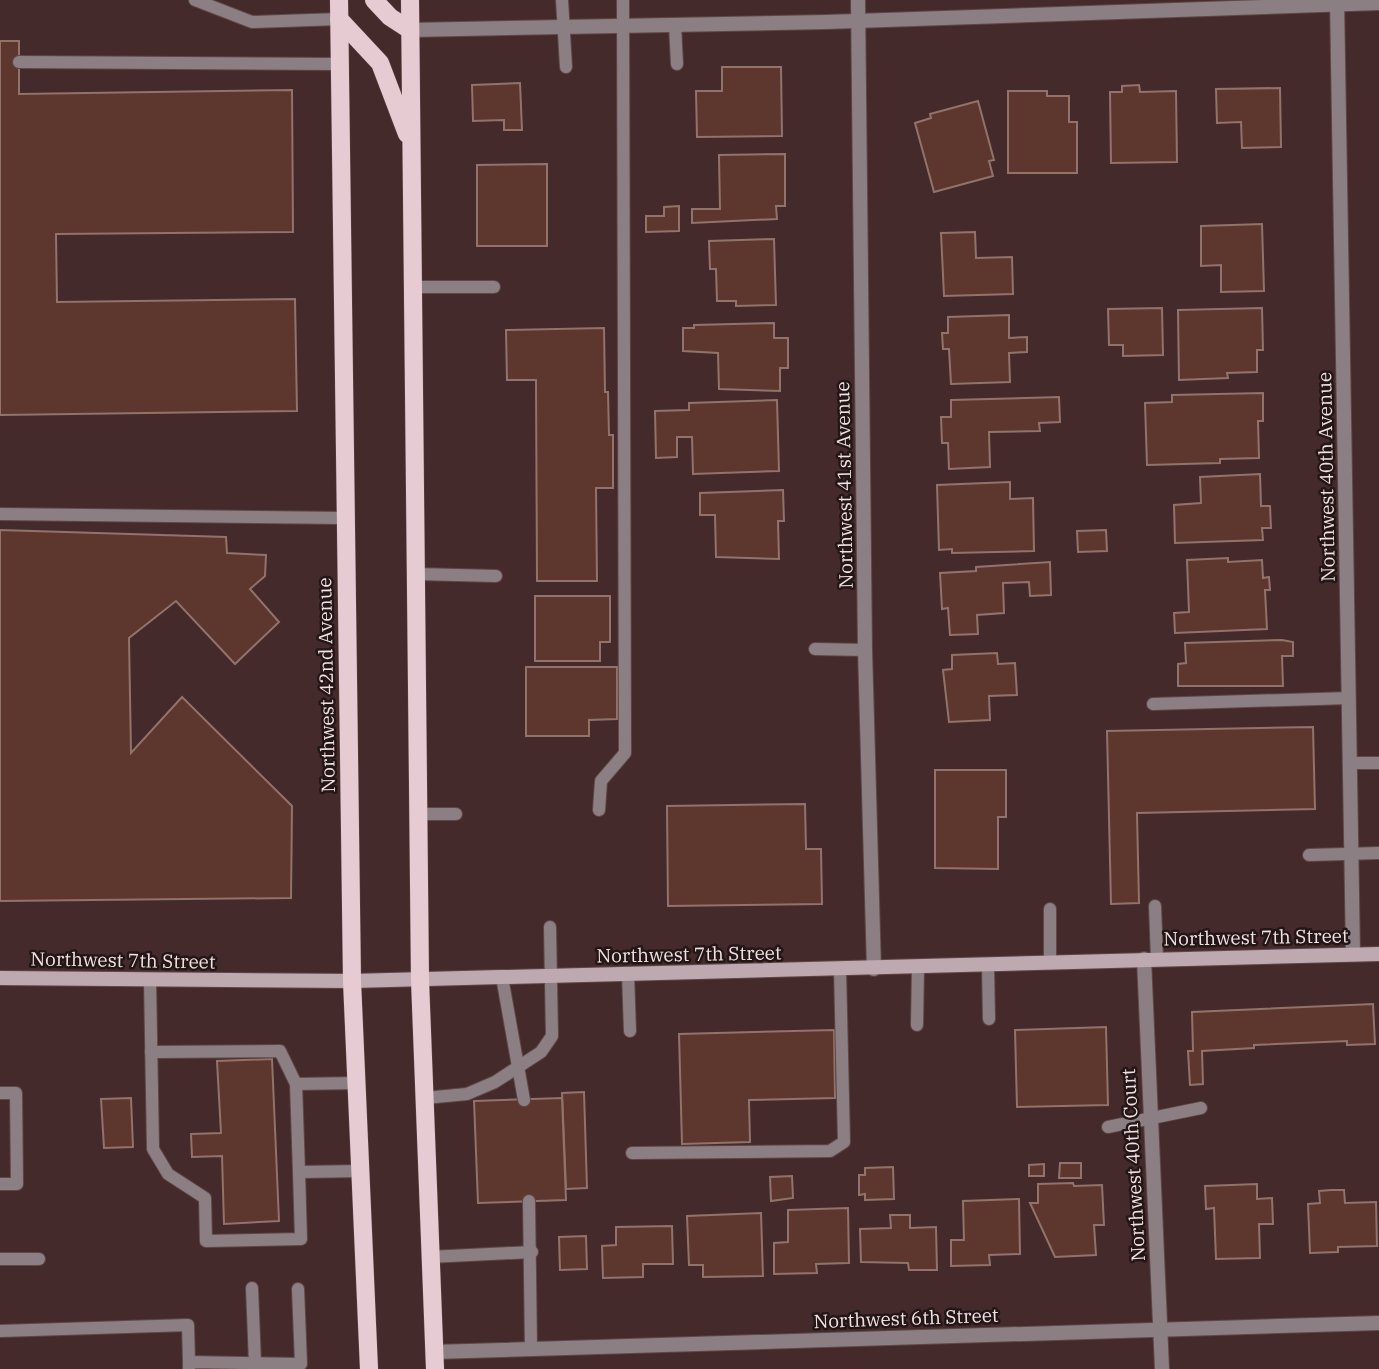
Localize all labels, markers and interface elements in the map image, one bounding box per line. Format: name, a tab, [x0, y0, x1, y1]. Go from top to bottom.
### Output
street label: Northwest 40th Avenue	[1312, 372, 1340, 582]
street label: Northwest 41st Avenue	[830, 381, 858, 589]
street label: Northwest 42nd Avenue	[312, 577, 340, 793]
street label: Northwest 7th Street	[1163, 923, 1349, 951]
street label: Northwest 7th Street	[596, 940, 782, 968]
street label: Northwest 7th Street	[30, 946, 216, 974]
street label: Northwest 40th Court	[1116, 1068, 1150, 1262]
street label: Northwest 6th Street	[813, 1303, 999, 1333]

